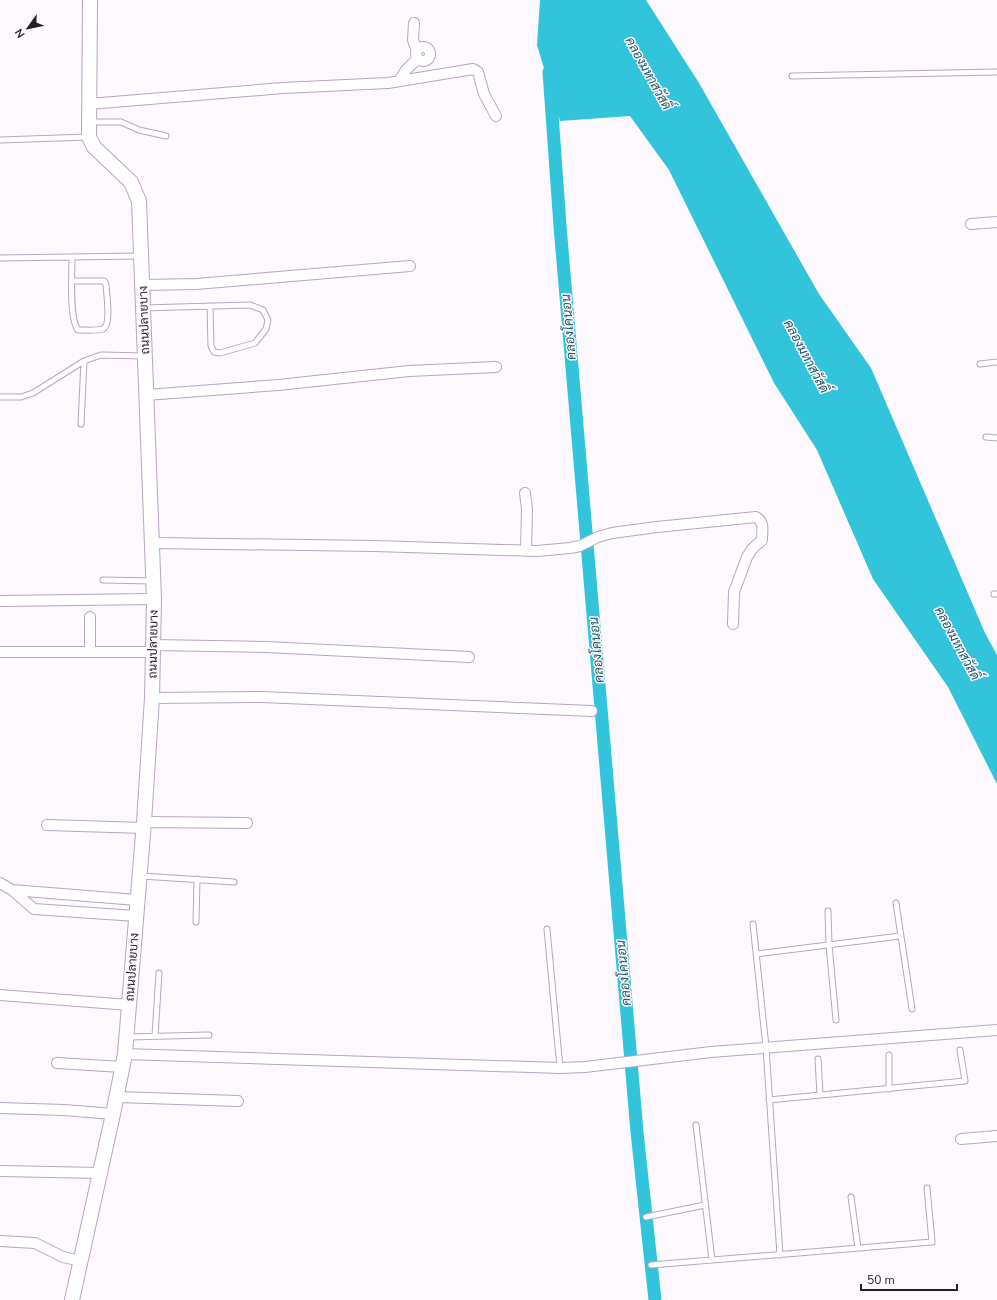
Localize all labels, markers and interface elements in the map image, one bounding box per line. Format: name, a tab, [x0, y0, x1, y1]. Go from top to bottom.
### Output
north arrow	[8, 8, 48, 48]
text: N	[12, 26, 29, 41]
water label: คลองมหาสวัสดิ์	[621, 32, 681, 116]
street label: ถนนปลายบาง	[135, 285, 153, 355]
water label: คลองโคนอน	[557, 293, 581, 361]
water label: คลองมหาสวัสดิ์	[779, 314, 838, 399]
water label: คลองมหาสวัสดิ์	[930, 601, 989, 686]
street label: ถนนปลายบาง	[144, 609, 162, 679]
water label: คลองโคนอน	[585, 616, 609, 684]
street label: ถนนปลายบาง	[122, 932, 142, 1002]
water label: คลองโคนอน	[612, 939, 636, 1007]
scale bar	[861, 1266, 957, 1292]
text: 50 m	[867, 1272, 895, 1288]

